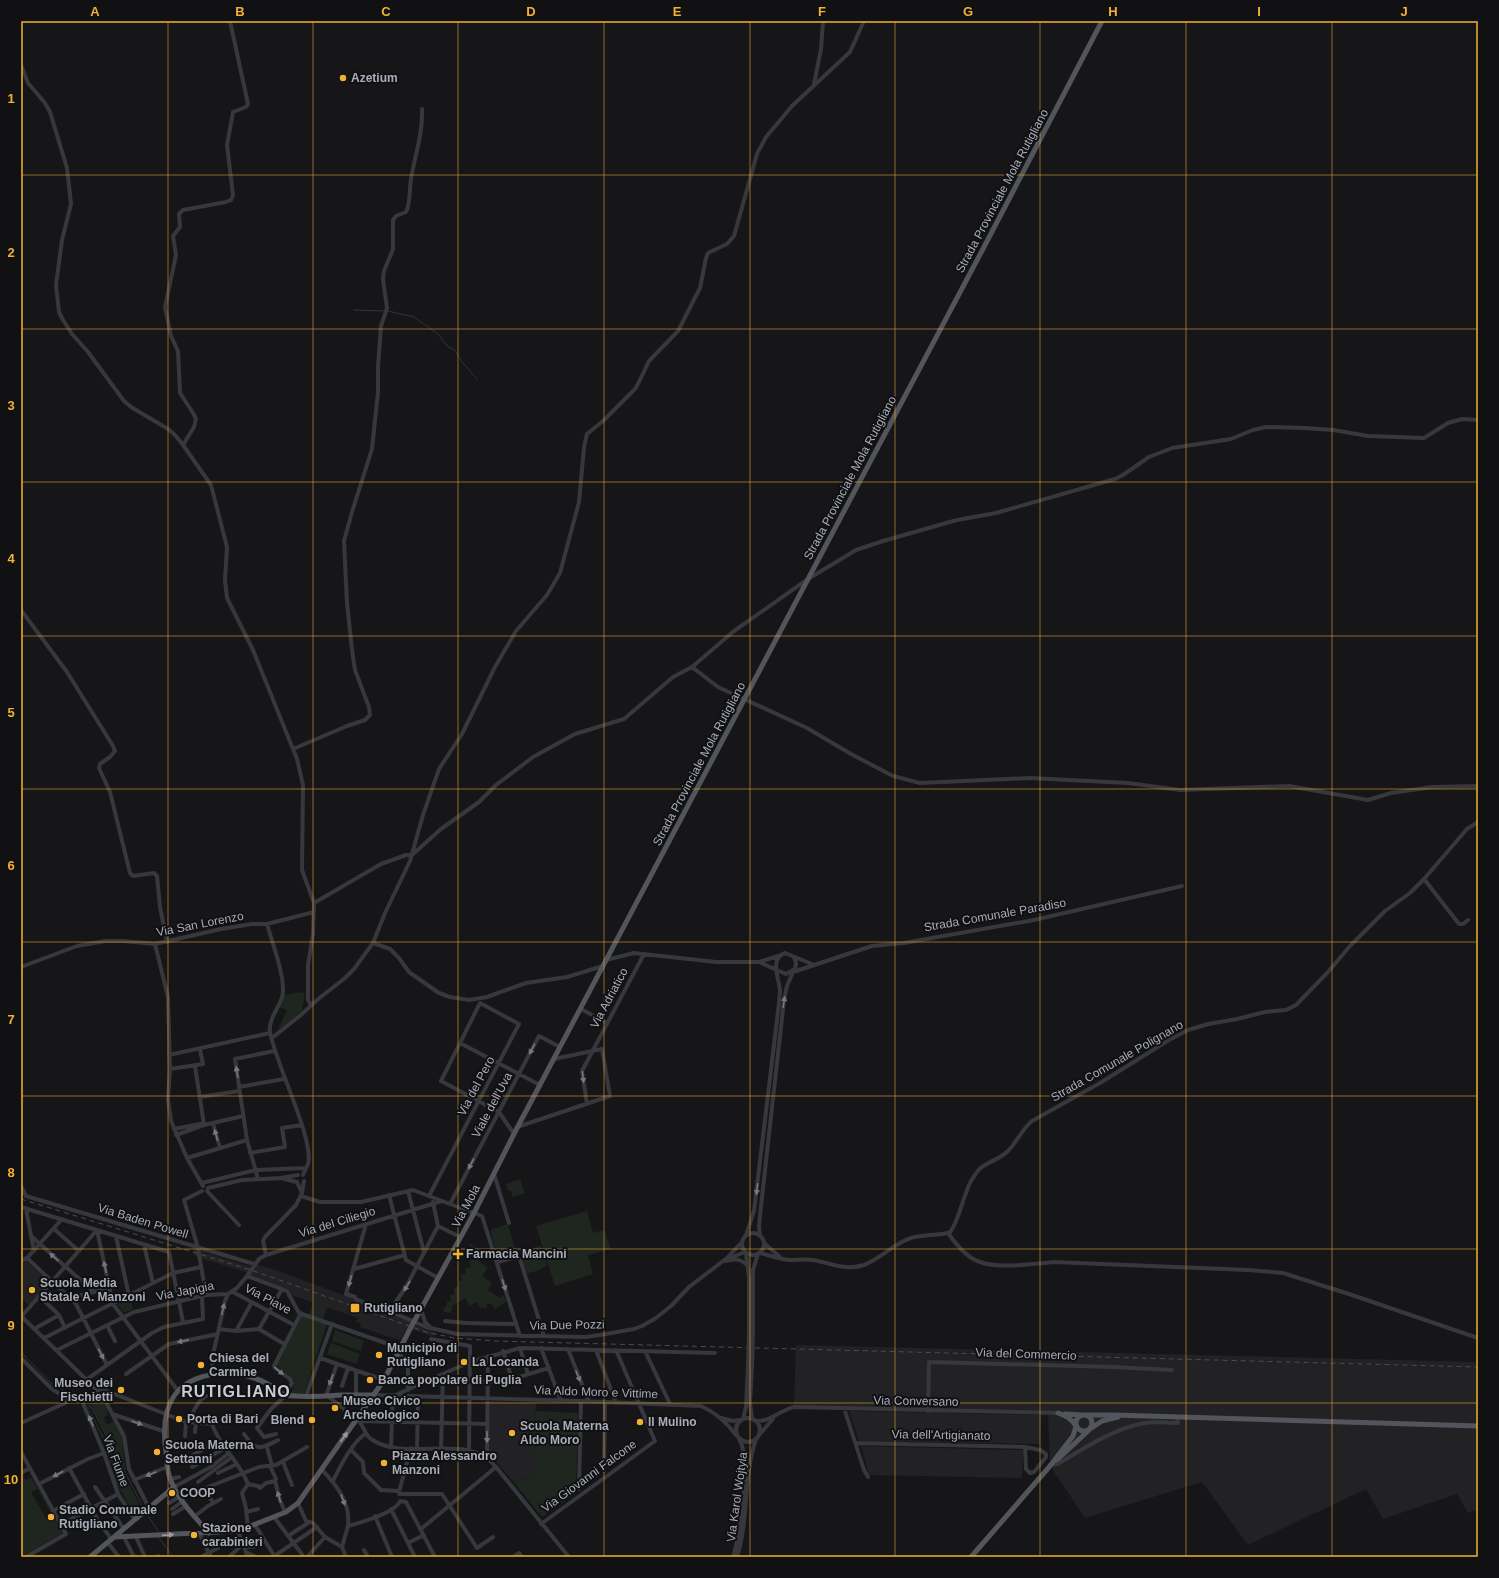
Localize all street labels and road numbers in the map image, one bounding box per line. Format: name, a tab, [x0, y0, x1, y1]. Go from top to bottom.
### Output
street label: Strada Provinciale Mola Rutigliano	[953, 106, 1051, 275]
street label: Strada Provinciale Mola Rutigliano	[801, 393, 899, 562]
street label: Strada Provinciale Mola Rutigliano	[650, 679, 748, 848]
street label: Strada Comunale Paradiso	[923, 896, 1067, 934]
street label: Via San Lorenzo	[155, 909, 245, 939]
street label: Via Adriatico	[587, 965, 631, 1031]
street label: Strada Comunale Polignano	[1049, 1017, 1186, 1105]
street label: Via del Pero	[455, 1054, 498, 1118]
street label: Viale dell'Uva	[469, 1070, 515, 1140]
street label: Via Mola	[449, 1182, 483, 1230]
street label: Via Baden Powell	[96, 1201, 190, 1241]
street label: Via del Ciliegio	[297, 1204, 377, 1240]
street label: Via Japigia	[155, 1278, 215, 1303]
street label: Via Piave	[242, 1281, 294, 1317]
street label: Via Due Pozzi	[529, 1317, 605, 1333]
street label: Via del Commercio	[975, 1345, 1077, 1363]
street label: Via Aldo Moro e Vittime	[534, 1383, 659, 1401]
street label: Via Conversano	[873, 1393, 959, 1409]
street label: Via dell'Artigianato	[891, 1427, 991, 1443]
street label: Via Fiume	[100, 1433, 132, 1489]
street label: Via Giovanni Falcone	[539, 1437, 639, 1515]
street label: Via Karol Wojtyla	[724, 1451, 750, 1543]

